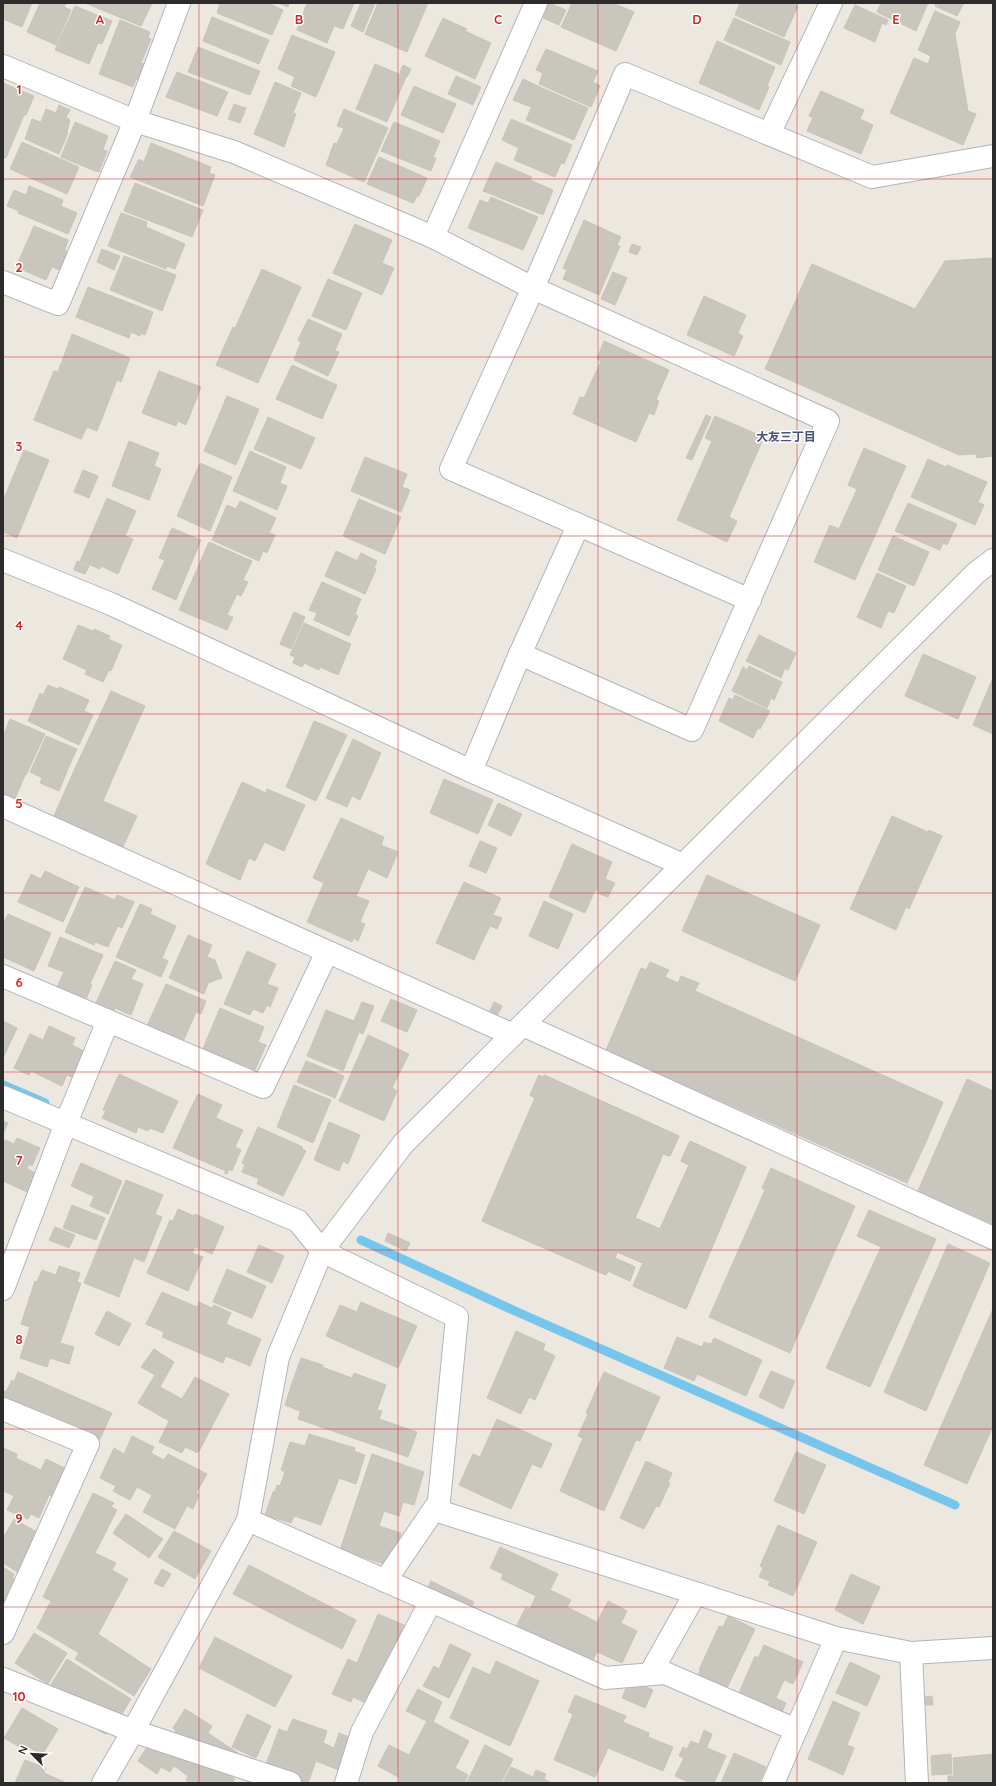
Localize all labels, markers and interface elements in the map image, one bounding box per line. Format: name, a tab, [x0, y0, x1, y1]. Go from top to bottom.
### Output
text: A	[96, 11, 105, 27]
text: B	[295, 11, 303, 27]
text: C	[494, 11, 502, 27]
text: D	[692, 11, 702, 27]
text: E	[892, 11, 900, 27]
text: 1	[16, 81, 22, 97]
text: 2	[15, 259, 23, 275]
district label: 大友三丁目	[756, 429, 816, 444]
text: 3	[16, 438, 23, 454]
text: 4	[15, 617, 23, 633]
text: 5	[15, 795, 23, 811]
text: 6	[15, 974, 23, 990]
text: 7	[15, 1152, 23, 1168]
text: 8	[15, 1331, 23, 1347]
text: 9	[15, 1510, 23, 1526]
text: 10	[12, 1688, 26, 1704]
north arrow	[12, 1734, 52, 1774]
text: N	[15, 1743, 31, 1756]

